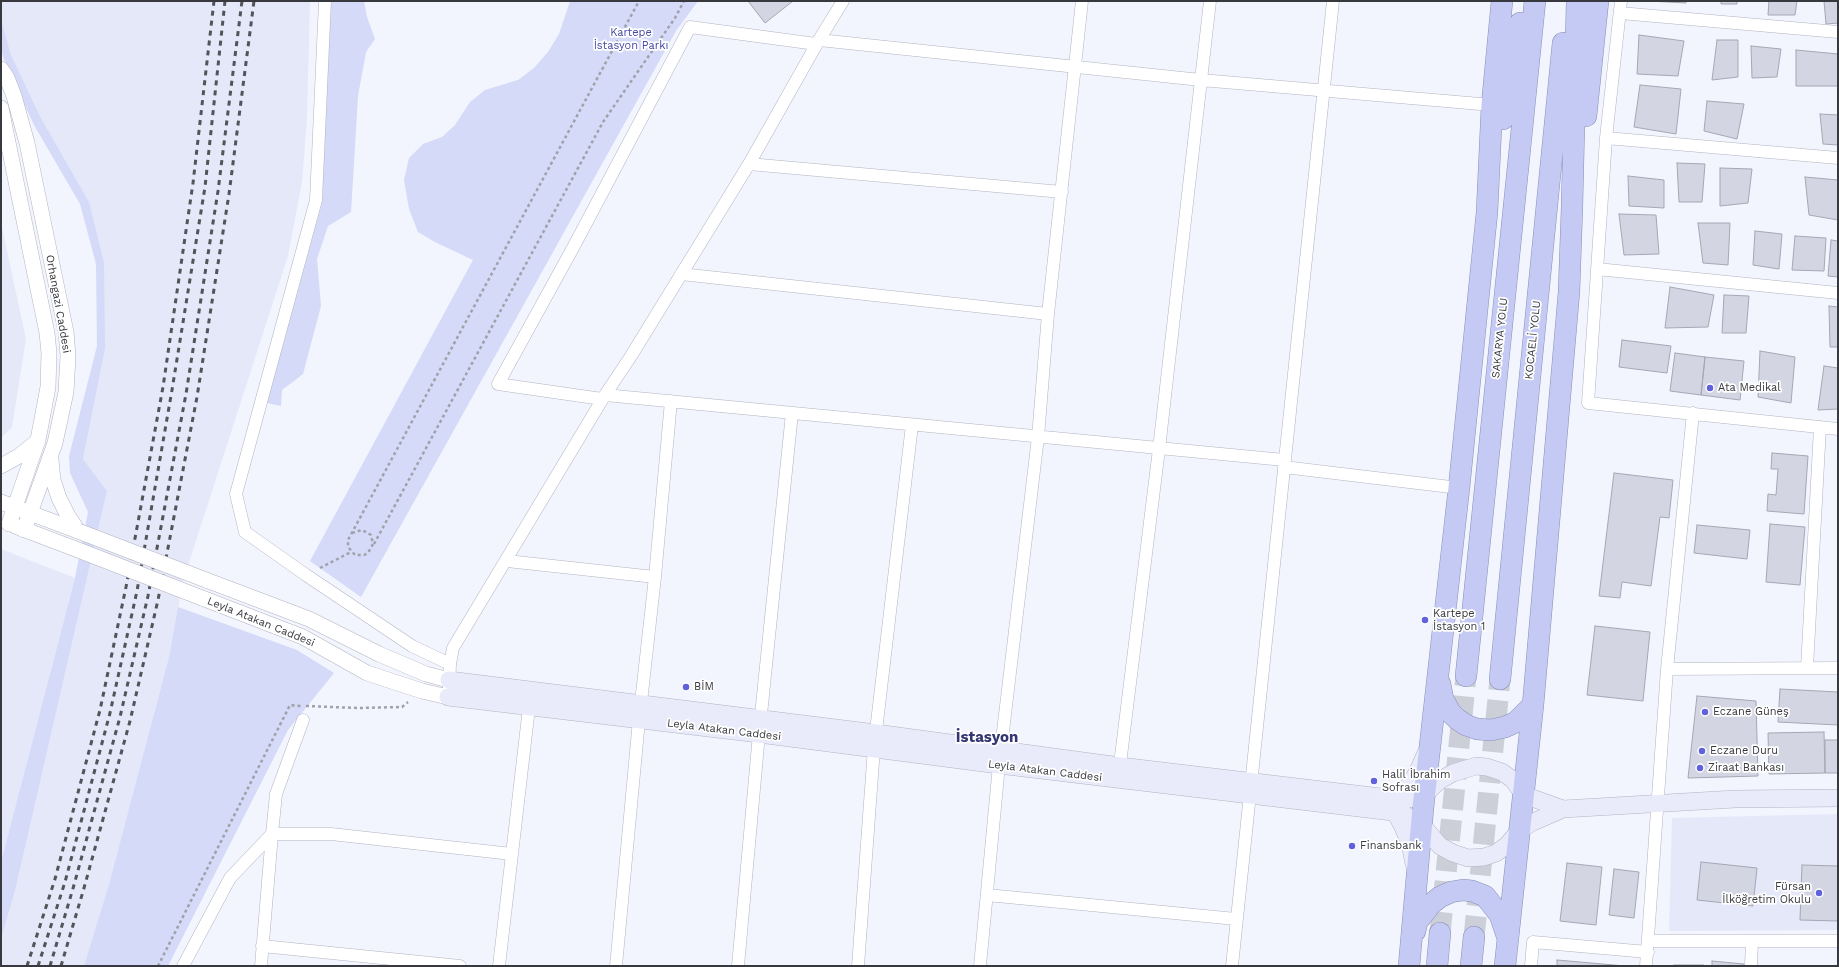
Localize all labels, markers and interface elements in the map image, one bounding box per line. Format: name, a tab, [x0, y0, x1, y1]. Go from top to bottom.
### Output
park label: Kartepe İstasyon Parkı	[594, 26, 668, 52]
street label: Orhangazi Caddesi	[43, 254, 73, 354]
street label: SAKARYA YOLU	[1489, 297, 1511, 379]
street label: KOCAELİ YOLU	[1522, 300, 1544, 380]
place label: Ata Medikal	[1718, 381, 1781, 395]
marker: Ata Medikal	[1705, 383, 1715, 393]
street label: Leyla Atakan Caddesi	[205, 594, 317, 650]
place label: Kartepe İstasyon 1	[1433, 607, 1485, 633]
marker: Kartepe İstasyon 1	[1420, 615, 1430, 625]
place label: BİM	[694, 680, 714, 694]
marker: BİM	[681, 682, 691, 692]
place label: Eczane Güneş	[1713, 705, 1789, 719]
marker: Eczane Güneş	[1700, 707, 1710, 717]
street label: Leyla Atakan Caddesi	[666, 716, 782, 744]
district label: İstasyon	[956, 729, 1018, 747]
place label: Eczane Duru	[1710, 744, 1778, 758]
marker: Eczane Duru	[1697, 746, 1707, 756]
street label: Leyla Atakan Caddesi	[987, 757, 1103, 785]
place label: Ziraat Bankası	[1708, 761, 1784, 775]
marker: Ziraat Bankası	[1695, 763, 1705, 773]
place label: Halil İbrahim Sofrası	[1382, 768, 1451, 794]
marker: Halil İbrahim Sofrası	[1369, 776, 1379, 786]
place label: Finansbank	[1360, 839, 1421, 853]
marker: Finansbank	[1347, 841, 1357, 851]
place label: Fürsan İlköğretim Okulu	[1722, 880, 1811, 906]
marker: Fürsan İlköğretim Okulu	[1814, 888, 1824, 898]

